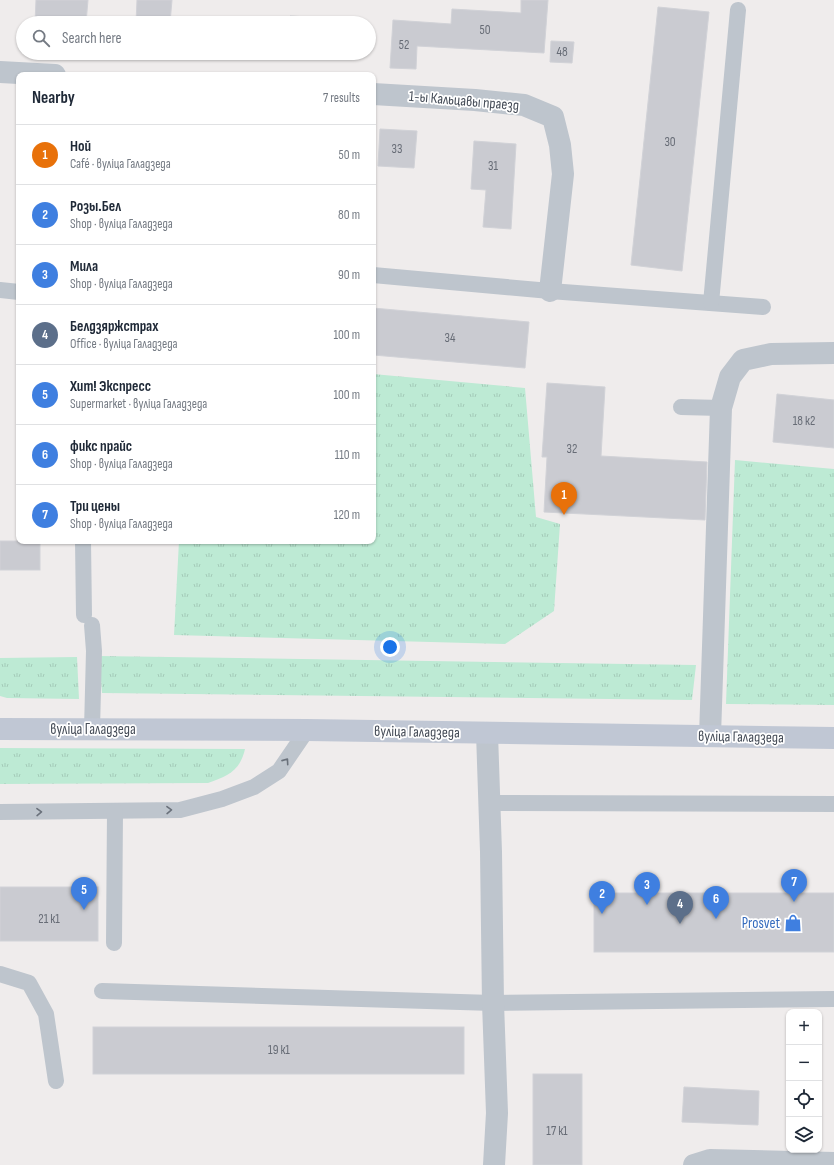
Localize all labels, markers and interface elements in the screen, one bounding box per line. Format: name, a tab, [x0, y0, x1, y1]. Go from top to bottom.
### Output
search box	[16, 16, 376, 60]
house number: 50	[479, 22, 491, 38]
icon: search	[30, 27, 52, 49]
text: Search here	[62, 29, 122, 48]
house number: 52	[399, 37, 409, 53]
house number: 48	[556, 44, 568, 60]
street label: 1-ы Кальцавы праезд	[408, 87, 520, 115]
text: Nearby	[32, 88, 75, 108]
text: 7 results	[323, 90, 360, 106]
house number: 30	[664, 134, 676, 150]
text: Ной	[70, 137, 91, 156]
house number: 33	[392, 141, 402, 157]
text: 1	[42, 147, 48, 163]
text: 50 m	[339, 147, 360, 163]
text: Café · вуліца Галадзеда	[70, 156, 171, 172]
house number: 31	[488, 158, 498, 174]
text: Розы.Бел	[70, 197, 121, 216]
text: 2	[42, 207, 48, 223]
text: 80 m	[338, 207, 360, 223]
text: Shop · вуліца Галадзеда	[70, 216, 173, 232]
text: Мила	[70, 257, 98, 276]
text: 3	[42, 267, 48, 283]
text: 90 m	[338, 267, 360, 283]
text: Shop · вуліца Галадзеда	[70, 276, 173, 292]
text: Белдзяржстрах	[70, 317, 159, 336]
text: 4	[42, 327, 48, 343]
text: 100 m	[333, 327, 360, 343]
house number: 34	[445, 330, 456, 346]
text: Office · вуліца Галадзеда	[70, 336, 178, 352]
text: Хит! Экспресс	[70, 377, 151, 396]
text: 5	[42, 387, 48, 403]
text: 100 m	[333, 387, 360, 403]
text: Supermarket · вуліца Галадзеда	[70, 396, 207, 412]
house number: 18 к2	[793, 413, 815, 429]
text: фикс прайс	[70, 437, 132, 456]
house number: 32	[567, 441, 577, 457]
text: 6	[42, 447, 48, 463]
text: 110 m	[335, 447, 360, 463]
text: Shop · вуліца Галадзеда	[70, 456, 173, 472]
pin: 1	[551, 482, 577, 515]
text: Три цены	[70, 497, 120, 516]
text: 7	[42, 507, 48, 523]
text: 120 m	[334, 507, 360, 523]
text: Shop · вуліца Галадзеда	[70, 516, 173, 532]
your location	[380, 637, 400, 657]
street label: вуліца Галадзеда	[50, 720, 136, 739]
street label: вуліца Галадзеда	[374, 722, 460, 742]
street label: вуліца Галадзеда	[698, 727, 784, 747]
one-way arrow	[281, 758, 289, 765]
one-way arrow	[166, 806, 172, 814]
one-way arrow	[36, 808, 42, 816]
pin: 7	[781, 869, 807, 902]
pin: 3	[634, 872, 660, 905]
pin: 5	[71, 877, 97, 910]
pin: 2	[589, 881, 615, 914]
pin: 6	[703, 886, 729, 919]
pin: 4	[667, 891, 693, 924]
house number: 21 к1	[38, 911, 60, 927]
shop icon: Prosvet	[783, 913, 803, 933]
place label: Prosvet	[742, 914, 780, 933]
map controls	[786, 1009, 822, 1153]
button: +	[786, 1009, 822, 1045]
house number: 19 к1	[268, 1042, 290, 1058]
button: −	[786, 1045, 822, 1081]
button: locate	[786, 1081, 822, 1117]
button: layers	[786, 1117, 822, 1153]
house number: 17 к1	[546, 1123, 568, 1139]

